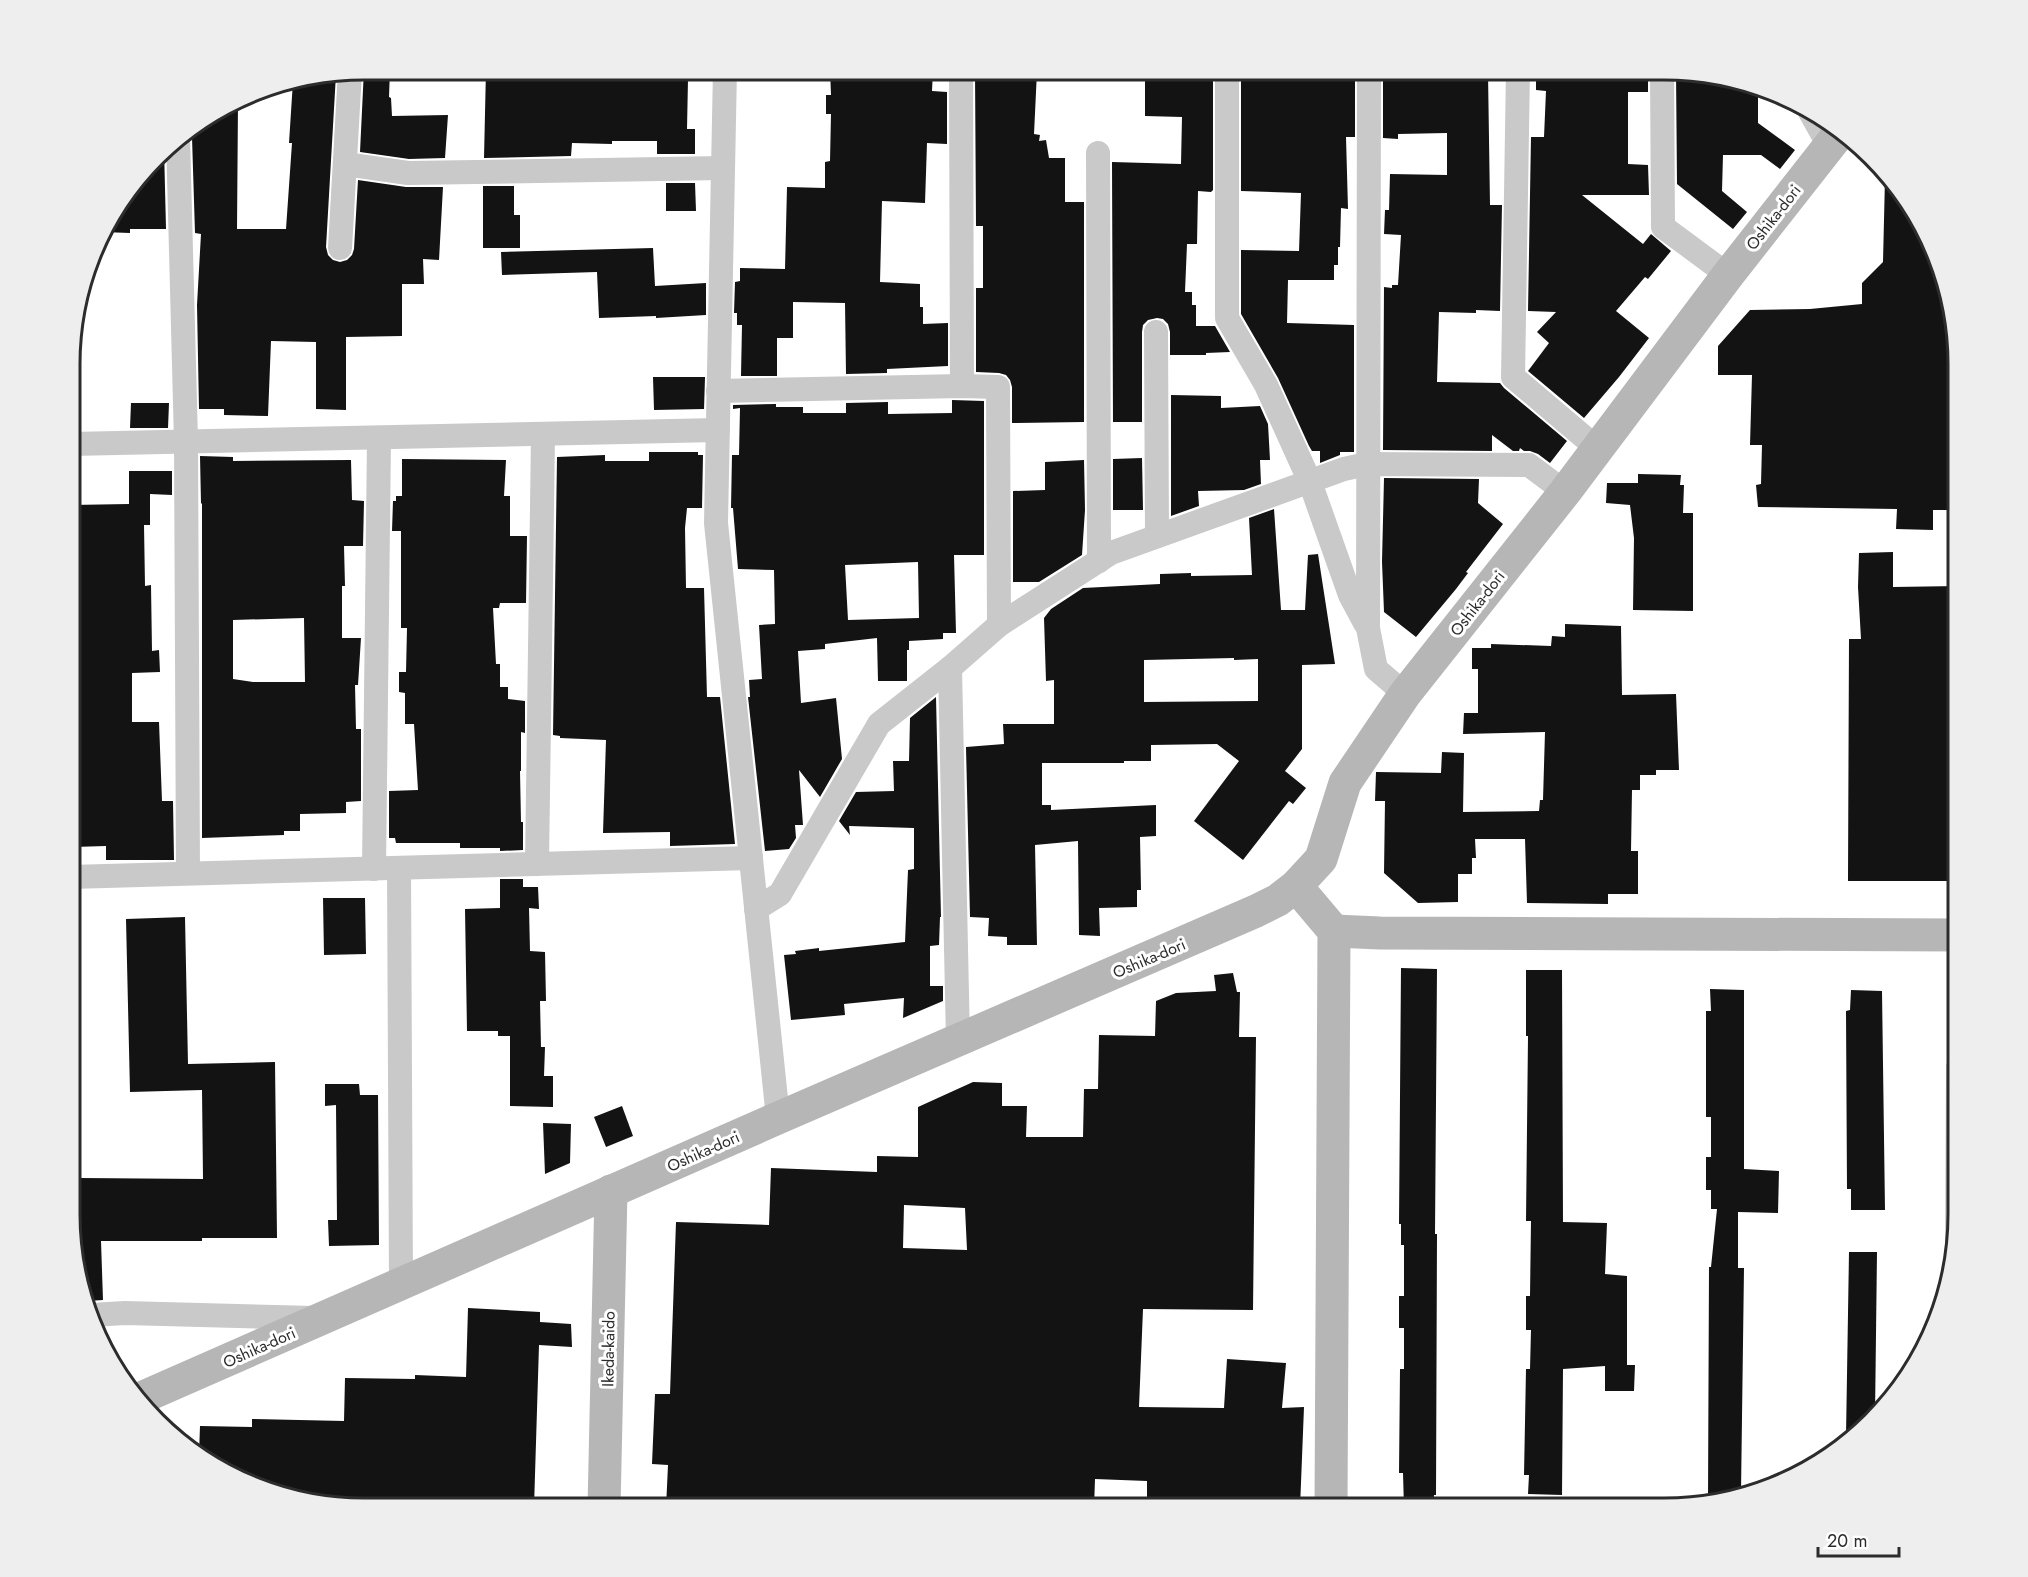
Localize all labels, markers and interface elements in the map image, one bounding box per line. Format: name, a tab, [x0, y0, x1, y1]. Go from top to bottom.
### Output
street label: Oshika-dori	[1741, 180, 1806, 255]
street label: Oshika-dori	[1445, 566, 1510, 641]
street label: Oshika-dori	[1109, 933, 1189, 984]
street label: Oshika-dori	[663, 1125, 743, 1178]
street label: Ikeda-kaido	[596, 1311, 621, 1387]
street label: Oshika-dori	[219, 1321, 299, 1374]
scale bar	[1818, 1520, 1899, 1558]
text: 20 m	[1827, 1528, 1867, 1554]

